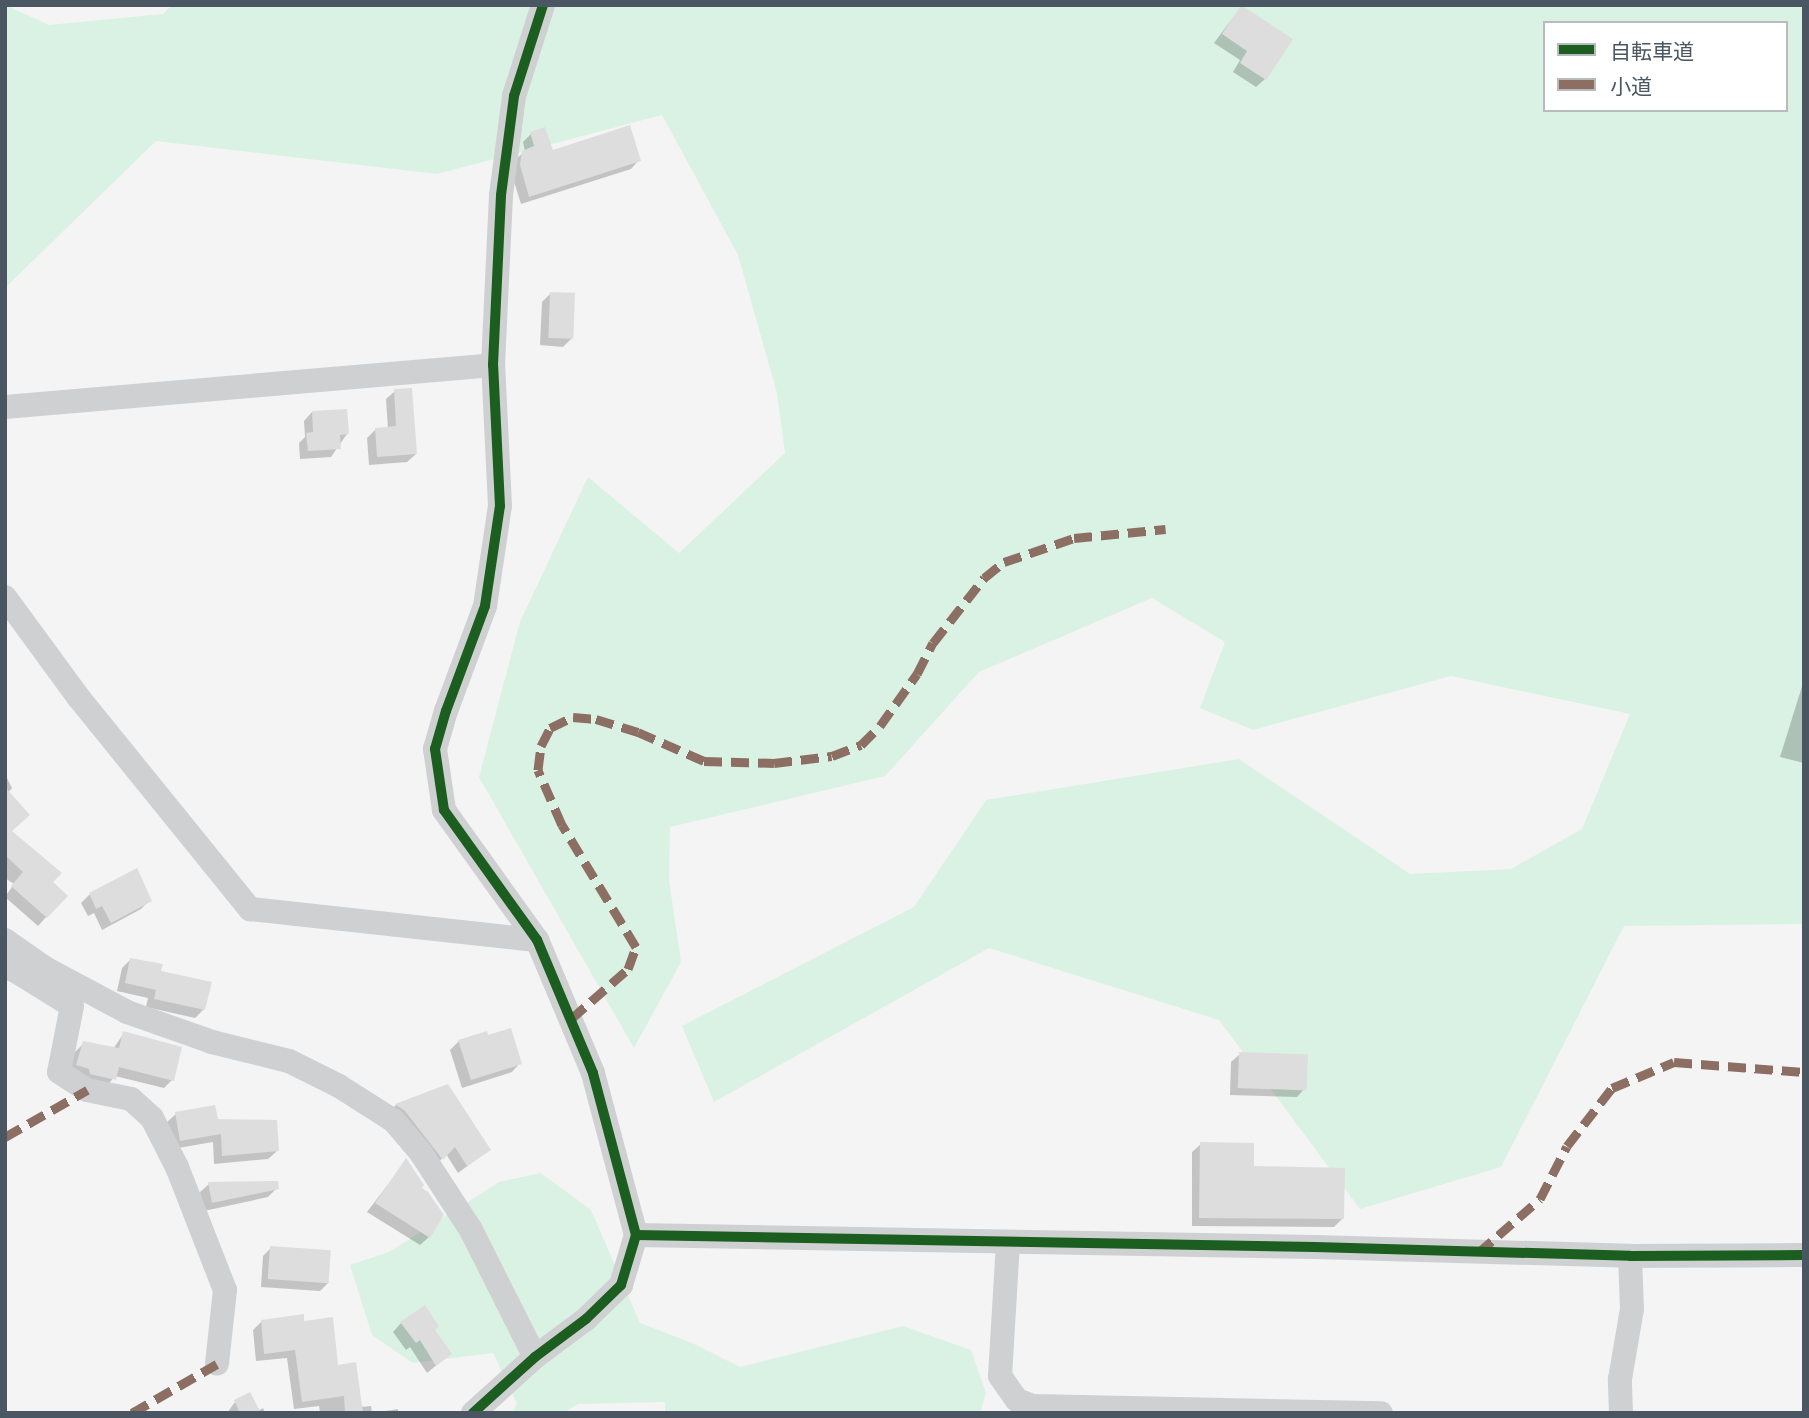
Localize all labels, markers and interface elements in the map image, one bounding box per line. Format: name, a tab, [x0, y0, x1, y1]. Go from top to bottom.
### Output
legend	[1543, 21, 1788, 112]
text: 自転車道	[1610, 37, 1694, 65]
text: 小道	[1610, 72, 1652, 100]

